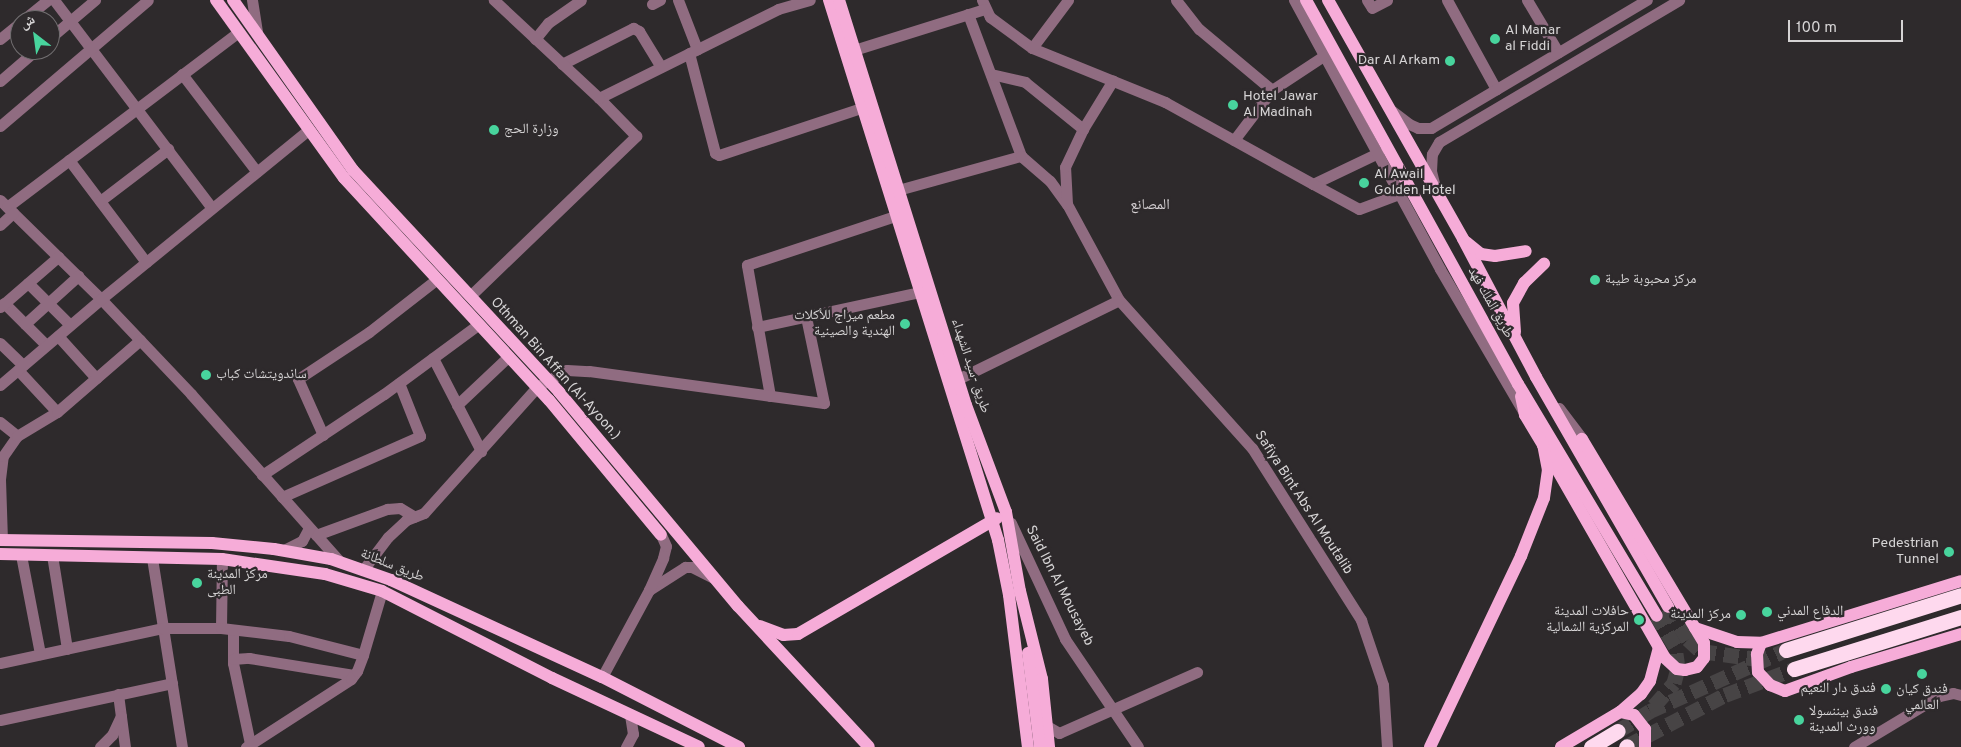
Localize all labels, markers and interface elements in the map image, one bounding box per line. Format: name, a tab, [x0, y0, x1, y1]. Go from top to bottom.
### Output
north arrow	[10, 10, 60, 60]
scale bar	[1791, 10, 1906, 42]
text: ش	[17, 11, 38, 34]
text: 100 m	[1796, 19, 1837, 38]
place label: Al Manar al Fiddi	[1505, 23, 1561, 56]
marker: Al Manar al Fiddi	[1489, 33, 1501, 45]
place label: Dar Al Arkam	[1357, 53, 1440, 69]
marker: Dar Al Arkam	[1444, 55, 1456, 67]
place label: Hotel Jawar Al Madinah	[1243, 89, 1318, 121]
marker: Hotel Jawar Al Madinah	[1227, 99, 1239, 111]
place label: وزارة الحج	[504, 122, 559, 138]
marker: وزارة الحج	[488, 124, 500, 136]
place label: Al Awail Golden Hotel	[1374, 167, 1456, 200]
marker: Al Awail Golden Hotel	[1358, 177, 1370, 189]
district label: المصانع	[1130, 197, 1170, 215]
street label: طريق الملك فهد	[1464, 264, 1516, 342]
place label: مركز محبوبة طيبة	[1605, 272, 1696, 288]
marker: مركز محبوبة طيبة	[1589, 274, 1601, 286]
street label: Othman Bin Affan (Al-Ayoon.)	[486, 294, 624, 444]
place label: مطعم ميراج للأكلات الهندية والصينية	[794, 308, 895, 341]
street label: طريق -سيد الشهداء	[947, 316, 993, 416]
marker: مطعم ميراج للأكلات الهندية والصينية	[899, 318, 911, 330]
place label: ساندويتشات كباب	[216, 367, 307, 383]
marker: ساندويتشات كباب	[200, 369, 212, 381]
street label: Safiya Bint Abs Al Moutalib	[1250, 428, 1356, 578]
street label: Said Ibn Al Mousayeb	[1021, 523, 1097, 649]
place label: Pedestrian Tunnel	[1872, 536, 1939, 568]
street label: طريق سلطانة	[358, 546, 426, 586]
marker: Pedestrian Tunnel	[1943, 546, 1955, 558]
place label: مرکز المدینة الطبی	[207, 567, 268, 600]
marker: مرکز المدینة الطبی	[191, 577, 203, 589]
place label: حافلات المدينة المركزية الشمالية	[1546, 604, 1629, 636]
place label: الدفاع المدني	[1777, 604, 1843, 620]
marker: الدفاع المدني	[1761, 606, 1773, 618]
place label: مركز المدينة	[1670, 607, 1731, 623]
marker: مركز المدينة	[1735, 609, 1747, 621]
marker: حافلات المدينة المركزية الشمالية	[1633, 614, 1645, 626]
marker: فندق كيان العالمي	[1916, 668, 1928, 680]
place label: فندق دار النعيم	[1801, 681, 1876, 697]
place label: فندق كيان العالمي	[1896, 682, 1948, 714]
marker: فندق دار النعيم	[1880, 683, 1892, 695]
place label: فندق بيننسولا وورث المدينة	[1809, 704, 1878, 736]
marker: فندق بيننسولا وورث المدينة	[1793, 714, 1805, 726]

